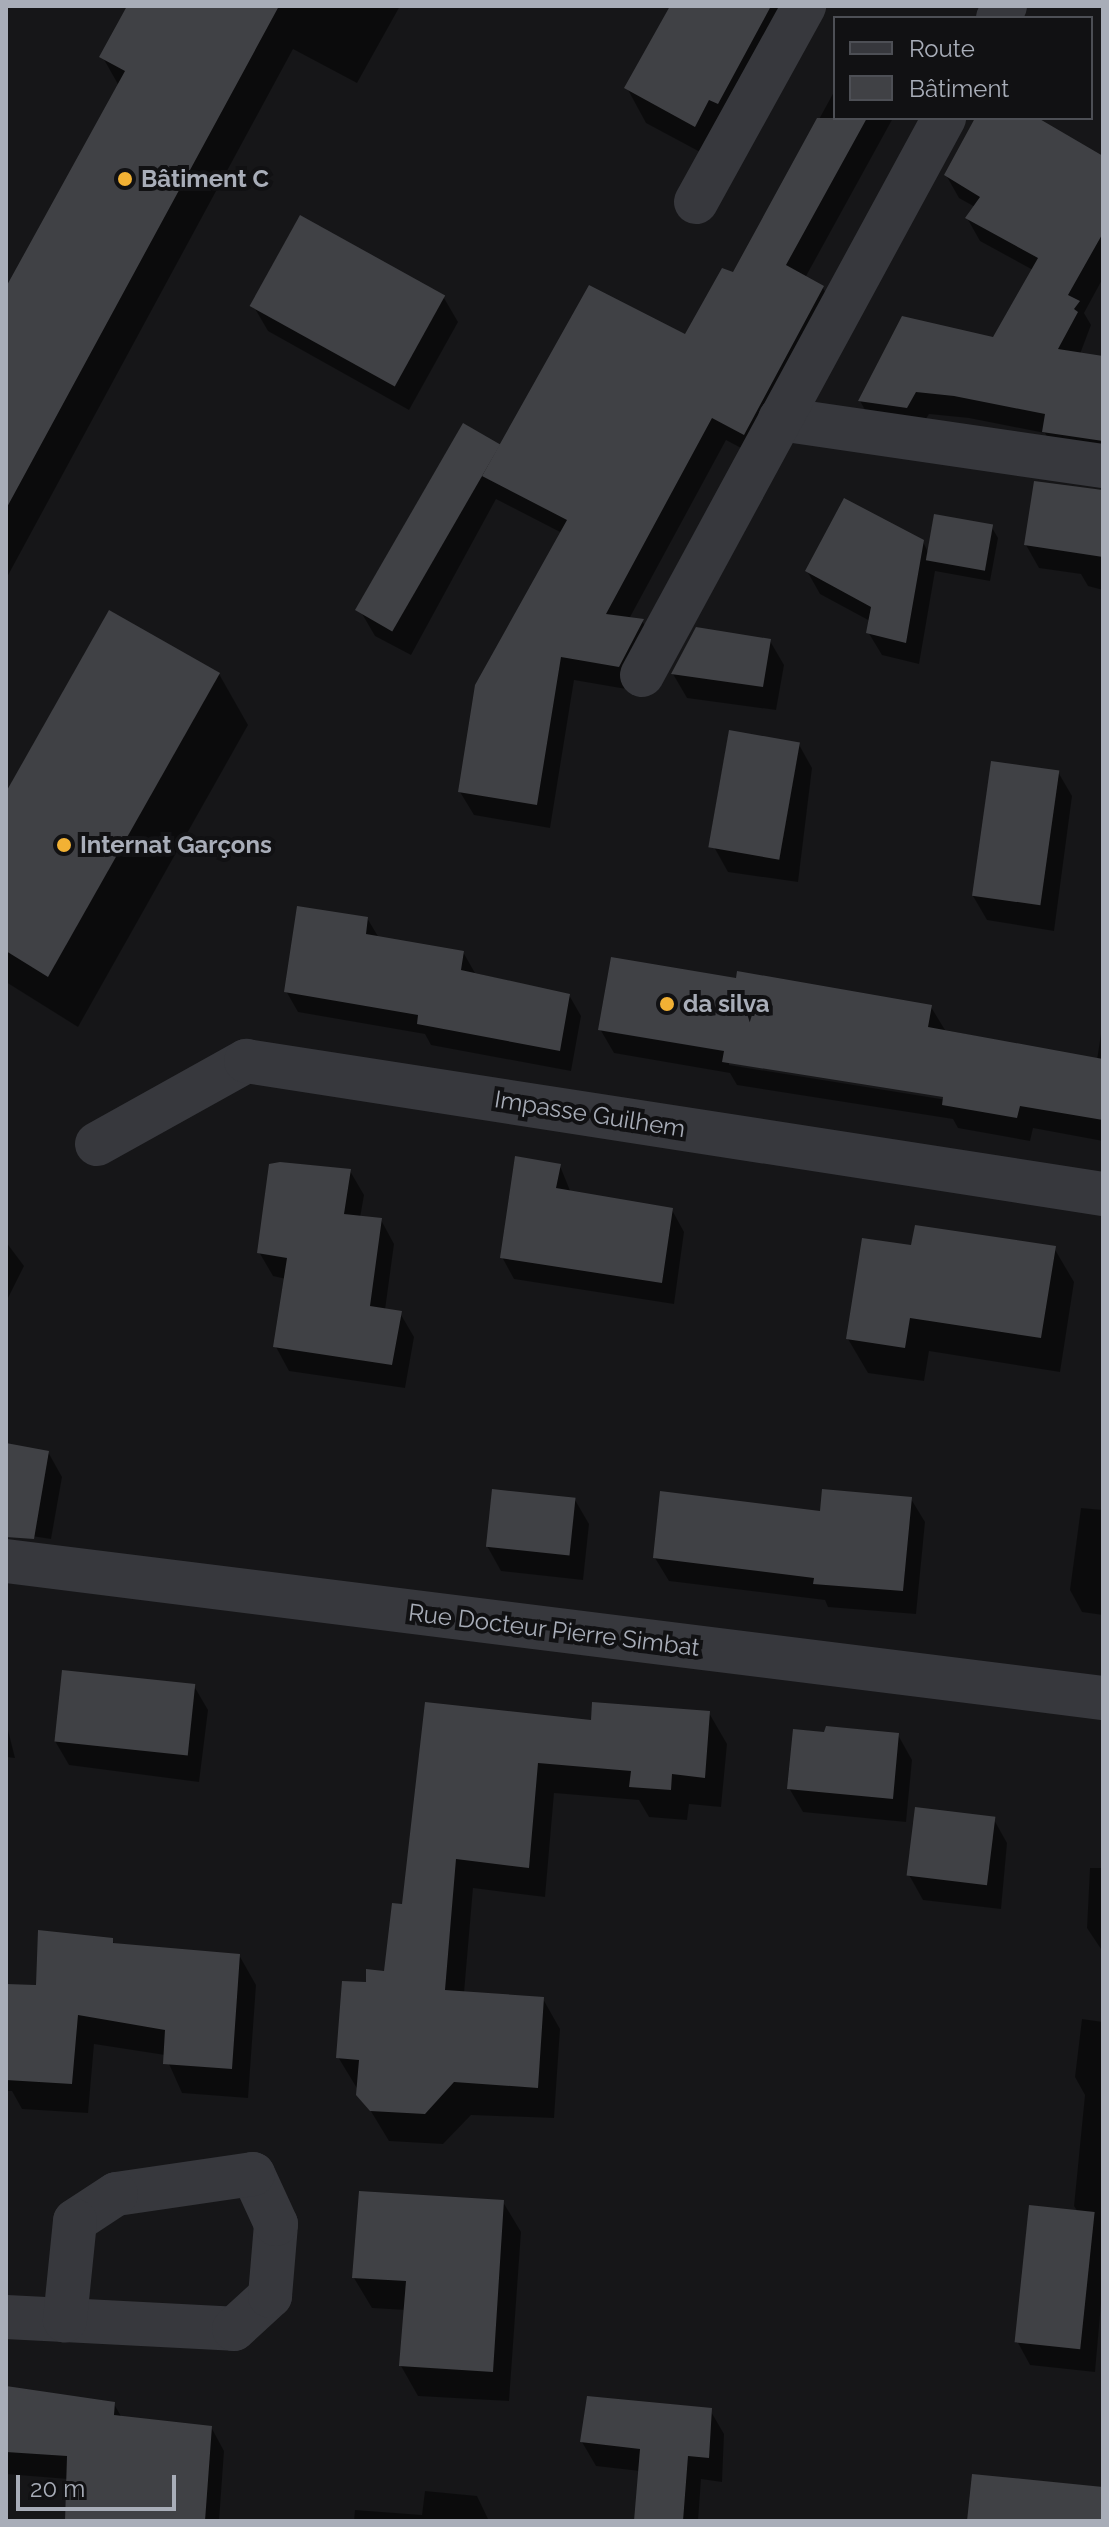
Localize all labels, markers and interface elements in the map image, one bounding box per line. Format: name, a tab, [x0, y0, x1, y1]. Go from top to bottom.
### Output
legend	[833, 16, 1093, 120]
text: Route	[909, 34, 975, 63]
text: Bâtiment	[909, 74, 1009, 103]
place label: Bâtiment C	[141, 165, 269, 193]
marker: Bâtiment C	[116, 170, 134, 188]
place label: Internat Garçons	[80, 831, 272, 859]
marker: Internat Garçons	[55, 836, 73, 854]
place label: da silva	[683, 990, 770, 1018]
marker: da silva	[658, 995, 676, 1013]
street label: Impasse Guilhem	[493, 1085, 687, 1143]
street label: Rue Docteur Pierre Simbat	[406, 1598, 702, 1662]
scale bar	[20, 2459, 180, 2509]
text: 20 m	[30, 2474, 85, 2503]

